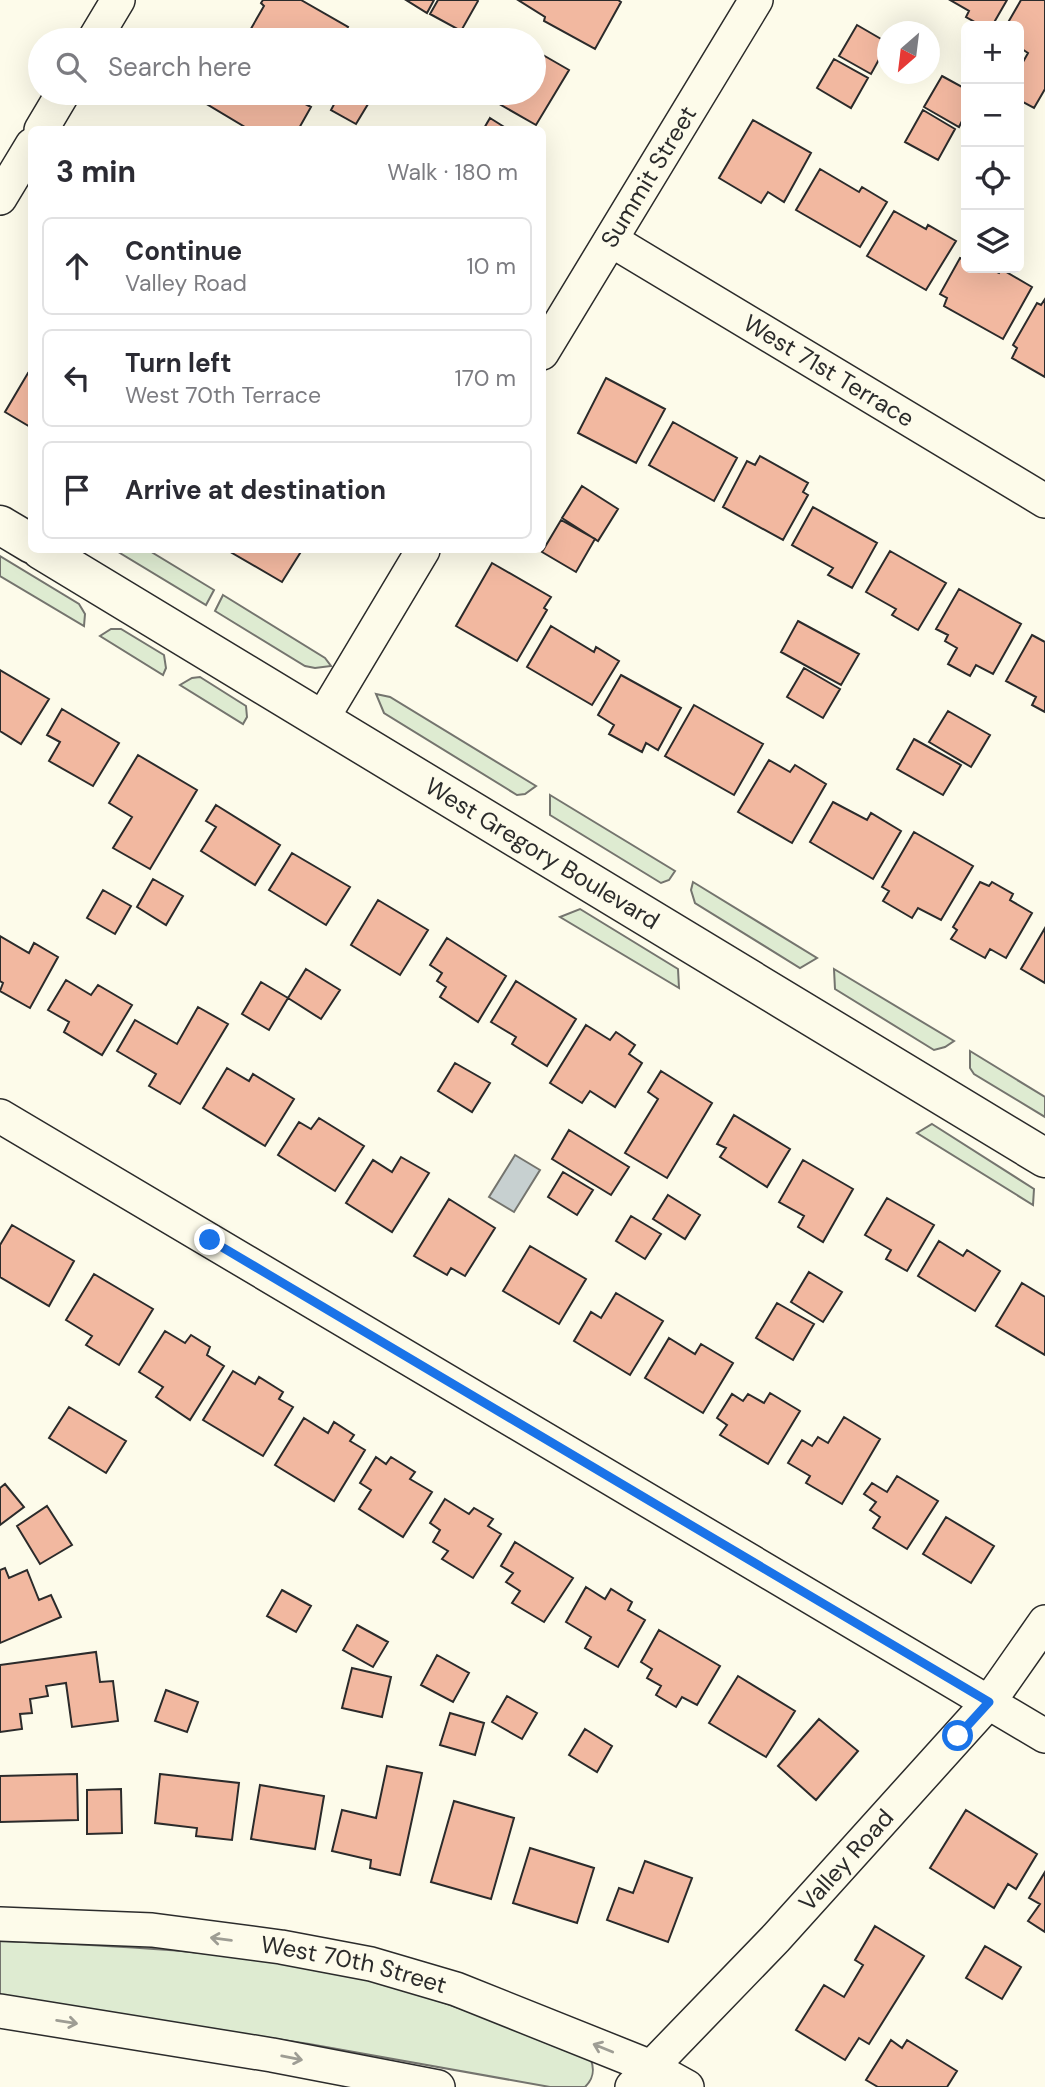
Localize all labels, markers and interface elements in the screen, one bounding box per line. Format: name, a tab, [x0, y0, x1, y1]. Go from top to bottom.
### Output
north arrow	[877, 21, 940, 84]
map controls	[961, 21, 1024, 273]
button: +	[961, 21, 1024, 84]
search box	[28, 28, 546, 105]
icon: search	[52, 48, 90, 86]
text: Search here	[108, 50, 251, 84]
button: −	[961, 84, 1024, 147]
street label: Summit Street	[594, 100, 703, 253]
button: locate	[961, 147, 1024, 210]
text: 3 min	[56, 152, 136, 191]
text: Walk · 180 m	[387, 157, 518, 187]
button: layers	[961, 210, 1024, 273]
text: Continue	[125, 234, 242, 268]
icon: ahead	[58, 247, 96, 285]
text: 10 m	[466, 251, 516, 281]
text: Valley Road	[125, 268, 247, 298]
street label: West 71st Terrace	[738, 307, 920, 434]
text: Turn left	[125, 346, 232, 380]
icon: left	[58, 359, 96, 397]
text: 170 m	[455, 363, 516, 393]
text: West 70th Terrace	[125, 380, 321, 410]
icon: arrive	[58, 471, 96, 509]
text: Arrive at destination	[125, 473, 386, 507]
street label: West Gregory Boulevard	[420, 770, 665, 936]
route end	[194, 1224, 225, 1255]
route start	[942, 1720, 973, 1751]
street label: Valley Road	[792, 1802, 900, 1918]
street label: West 70th Street	[259, 1929, 450, 2000]
one-way arrow	[210, 1932, 233, 1945]
one-way arrow	[55, 2015, 78, 2028]
one-way arrow	[592, 2040, 614, 2053]
one-way arrow	[280, 2052, 303, 2066]

